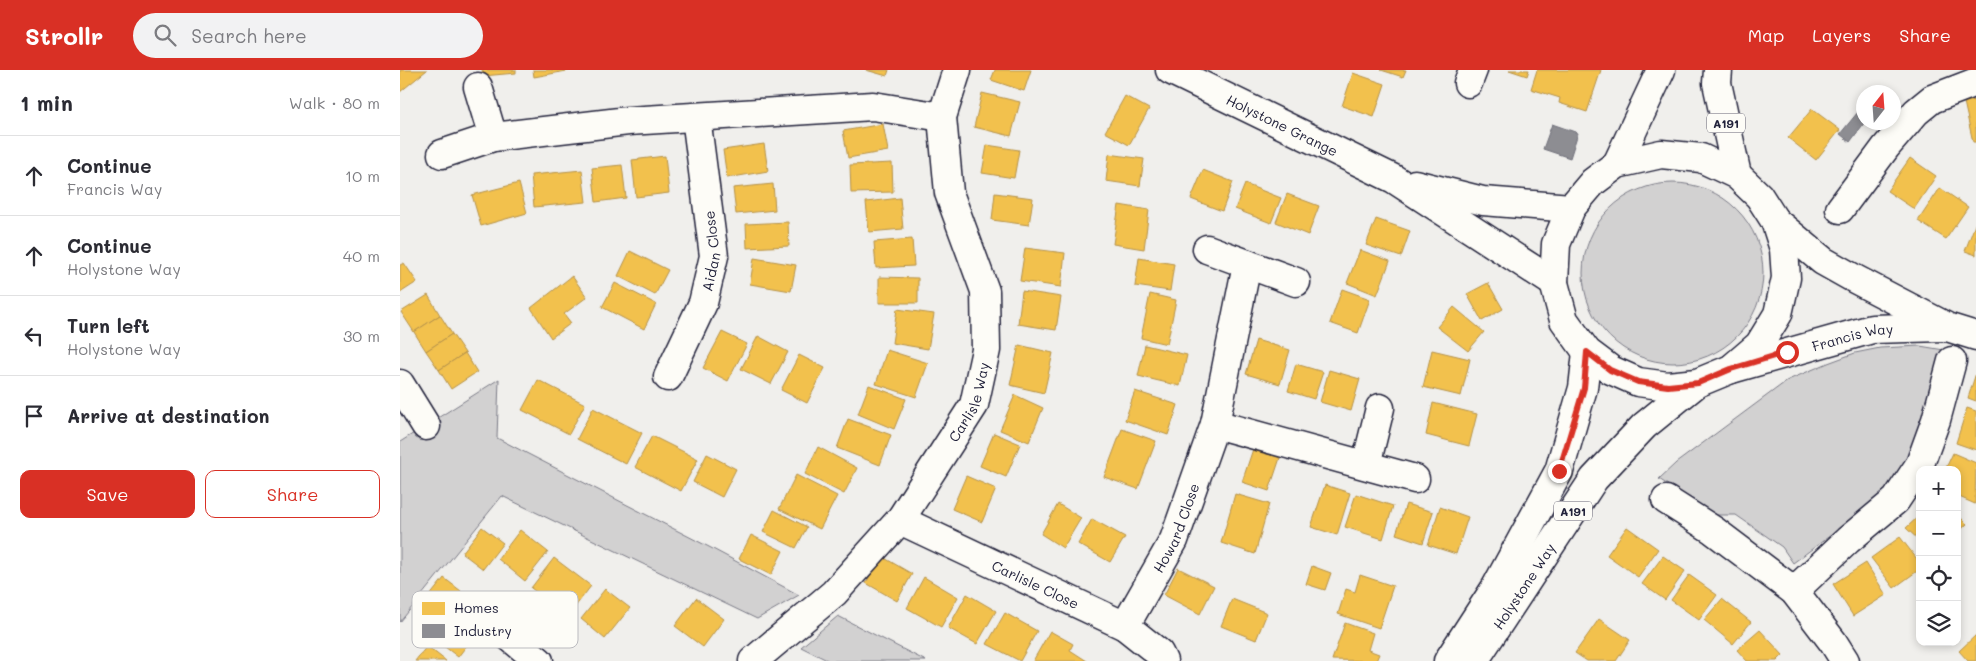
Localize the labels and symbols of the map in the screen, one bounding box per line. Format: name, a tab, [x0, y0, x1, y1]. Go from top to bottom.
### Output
north arrow	[1856, 85, 1901, 130]
street label: Holystone Grange	[1223, 89, 1341, 160]
road number: A191	[1707, 114, 1745, 132]
street label: Aidan Close	[697, 210, 724, 293]
street label: Francis Way	[1809, 318, 1893, 355]
route start	[1776, 341, 1799, 364]
street label: Carlisle Way	[943, 360, 993, 445]
route end	[1548, 460, 1571, 483]
street label: Howard Close	[1148, 480, 1203, 576]
road number: A191	[1554, 502, 1592, 521]
street label: Holystone Way	[1488, 539, 1559, 633]
street label: Carlisle Close	[989, 555, 1082, 613]
legend	[412, 591, 578, 648]
text: Homes	[454, 598, 499, 617]
text: Industry	[454, 621, 512, 640]

